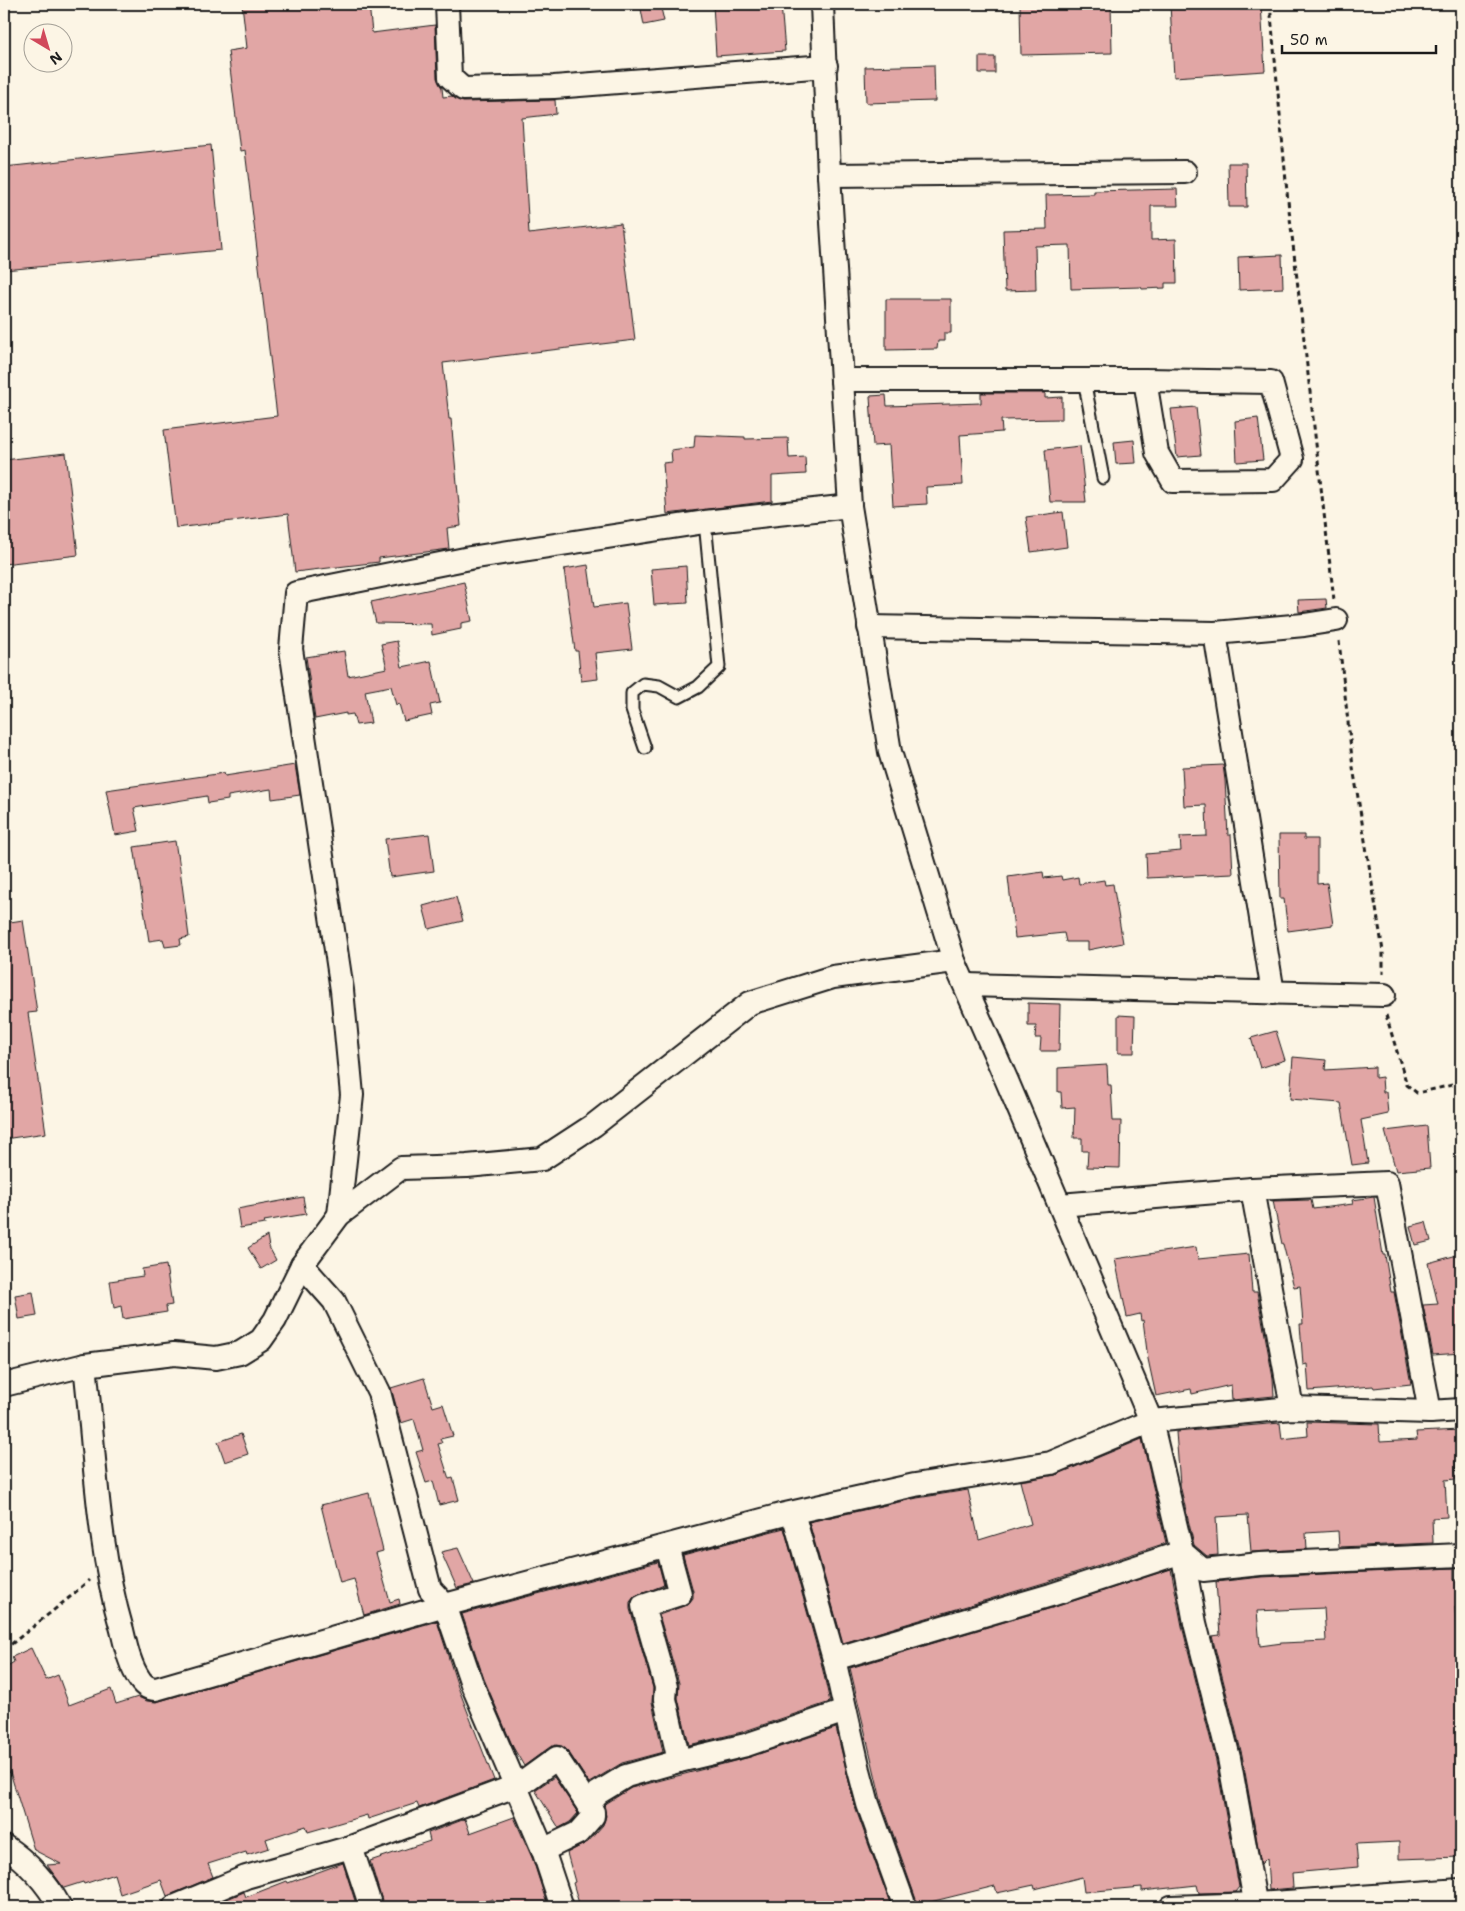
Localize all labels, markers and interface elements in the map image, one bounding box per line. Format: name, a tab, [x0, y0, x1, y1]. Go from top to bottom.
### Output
north arrow	[22, 22, 72, 72]
scale bar	[1282, 22, 1436, 54]
text: 50 m	[1290, 30, 1328, 50]
text: N	[46, 48, 66, 69]

